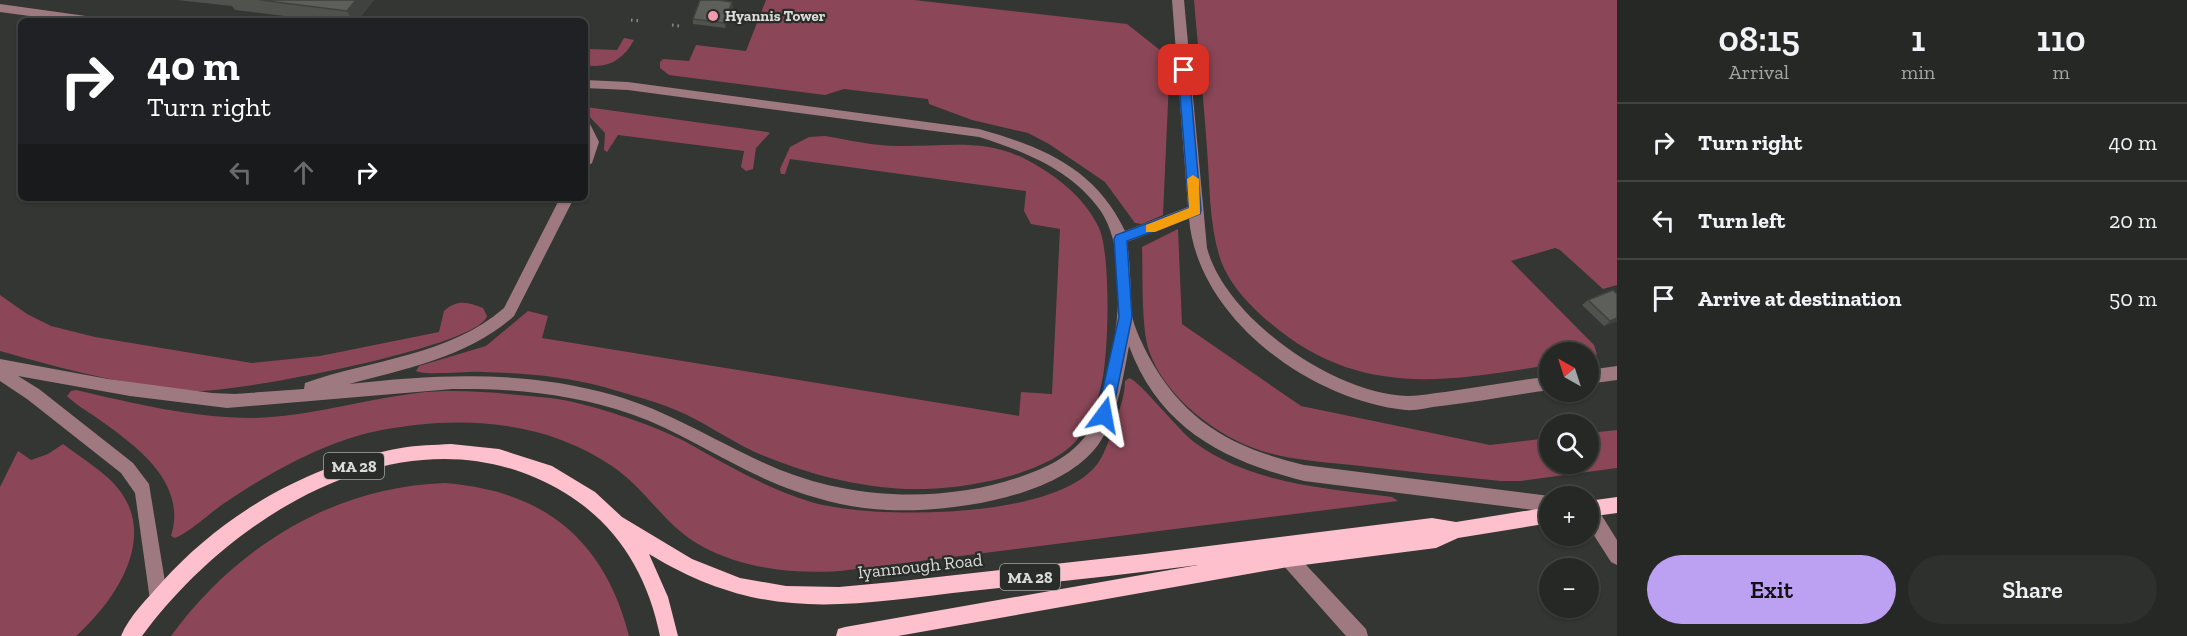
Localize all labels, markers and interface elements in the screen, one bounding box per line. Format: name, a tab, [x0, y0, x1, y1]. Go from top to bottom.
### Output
place label: Hyannis Tower	[725, 7, 826, 25]
marker: Hyannis Tower	[706, 9, 720, 23]
text: 08:15	[1718, 17, 1800, 60]
text: 1	[1911, 17, 1925, 60]
text: 110	[2036, 17, 2086, 60]
text: 40 m	[147, 40, 240, 91]
icon: right	[48, 42, 126, 120]
pin	[1158, 44, 1209, 95]
icon: arrive	[1167, 53, 1200, 86]
text: Arrival	[1729, 60, 1789, 84]
text: min	[1901, 60, 1935, 84]
text: m	[2053, 60, 2070, 84]
text: Turn right	[147, 91, 271, 123]
icon: right	[1647, 126, 1680, 159]
text: Turn right	[1698, 129, 1802, 156]
text: 40 m	[2108, 129, 2157, 156]
icon: left	[224, 156, 257, 189]
icon: ahead	[287, 156, 320, 189]
icon: right	[350, 156, 383, 189]
icon: left	[1647, 204, 1680, 237]
text: Turn left	[1698, 207, 1785, 234]
text: 20 m	[2109, 207, 2157, 234]
icon: arrive	[1647, 282, 1680, 315]
text: Arrive at destination	[1698, 285, 1901, 312]
text: 50 m	[2109, 285, 2157, 312]
north arrow	[1539, 342, 1599, 402]
map controls	[1539, 342, 1599, 618]
position arrow	[1072, 383, 1136, 447]
button: search	[1539, 414, 1599, 474]
road number: MA 28	[324, 453, 384, 479]
button: +	[1539, 486, 1599, 546]
street label: Iyannough Road	[856, 548, 984, 584]
button: Exit	[1647, 555, 1896, 624]
button: Share	[1908, 555, 2157, 624]
button: −	[1539, 558, 1599, 618]
road number: MA 28	[1000, 564, 1060, 590]

